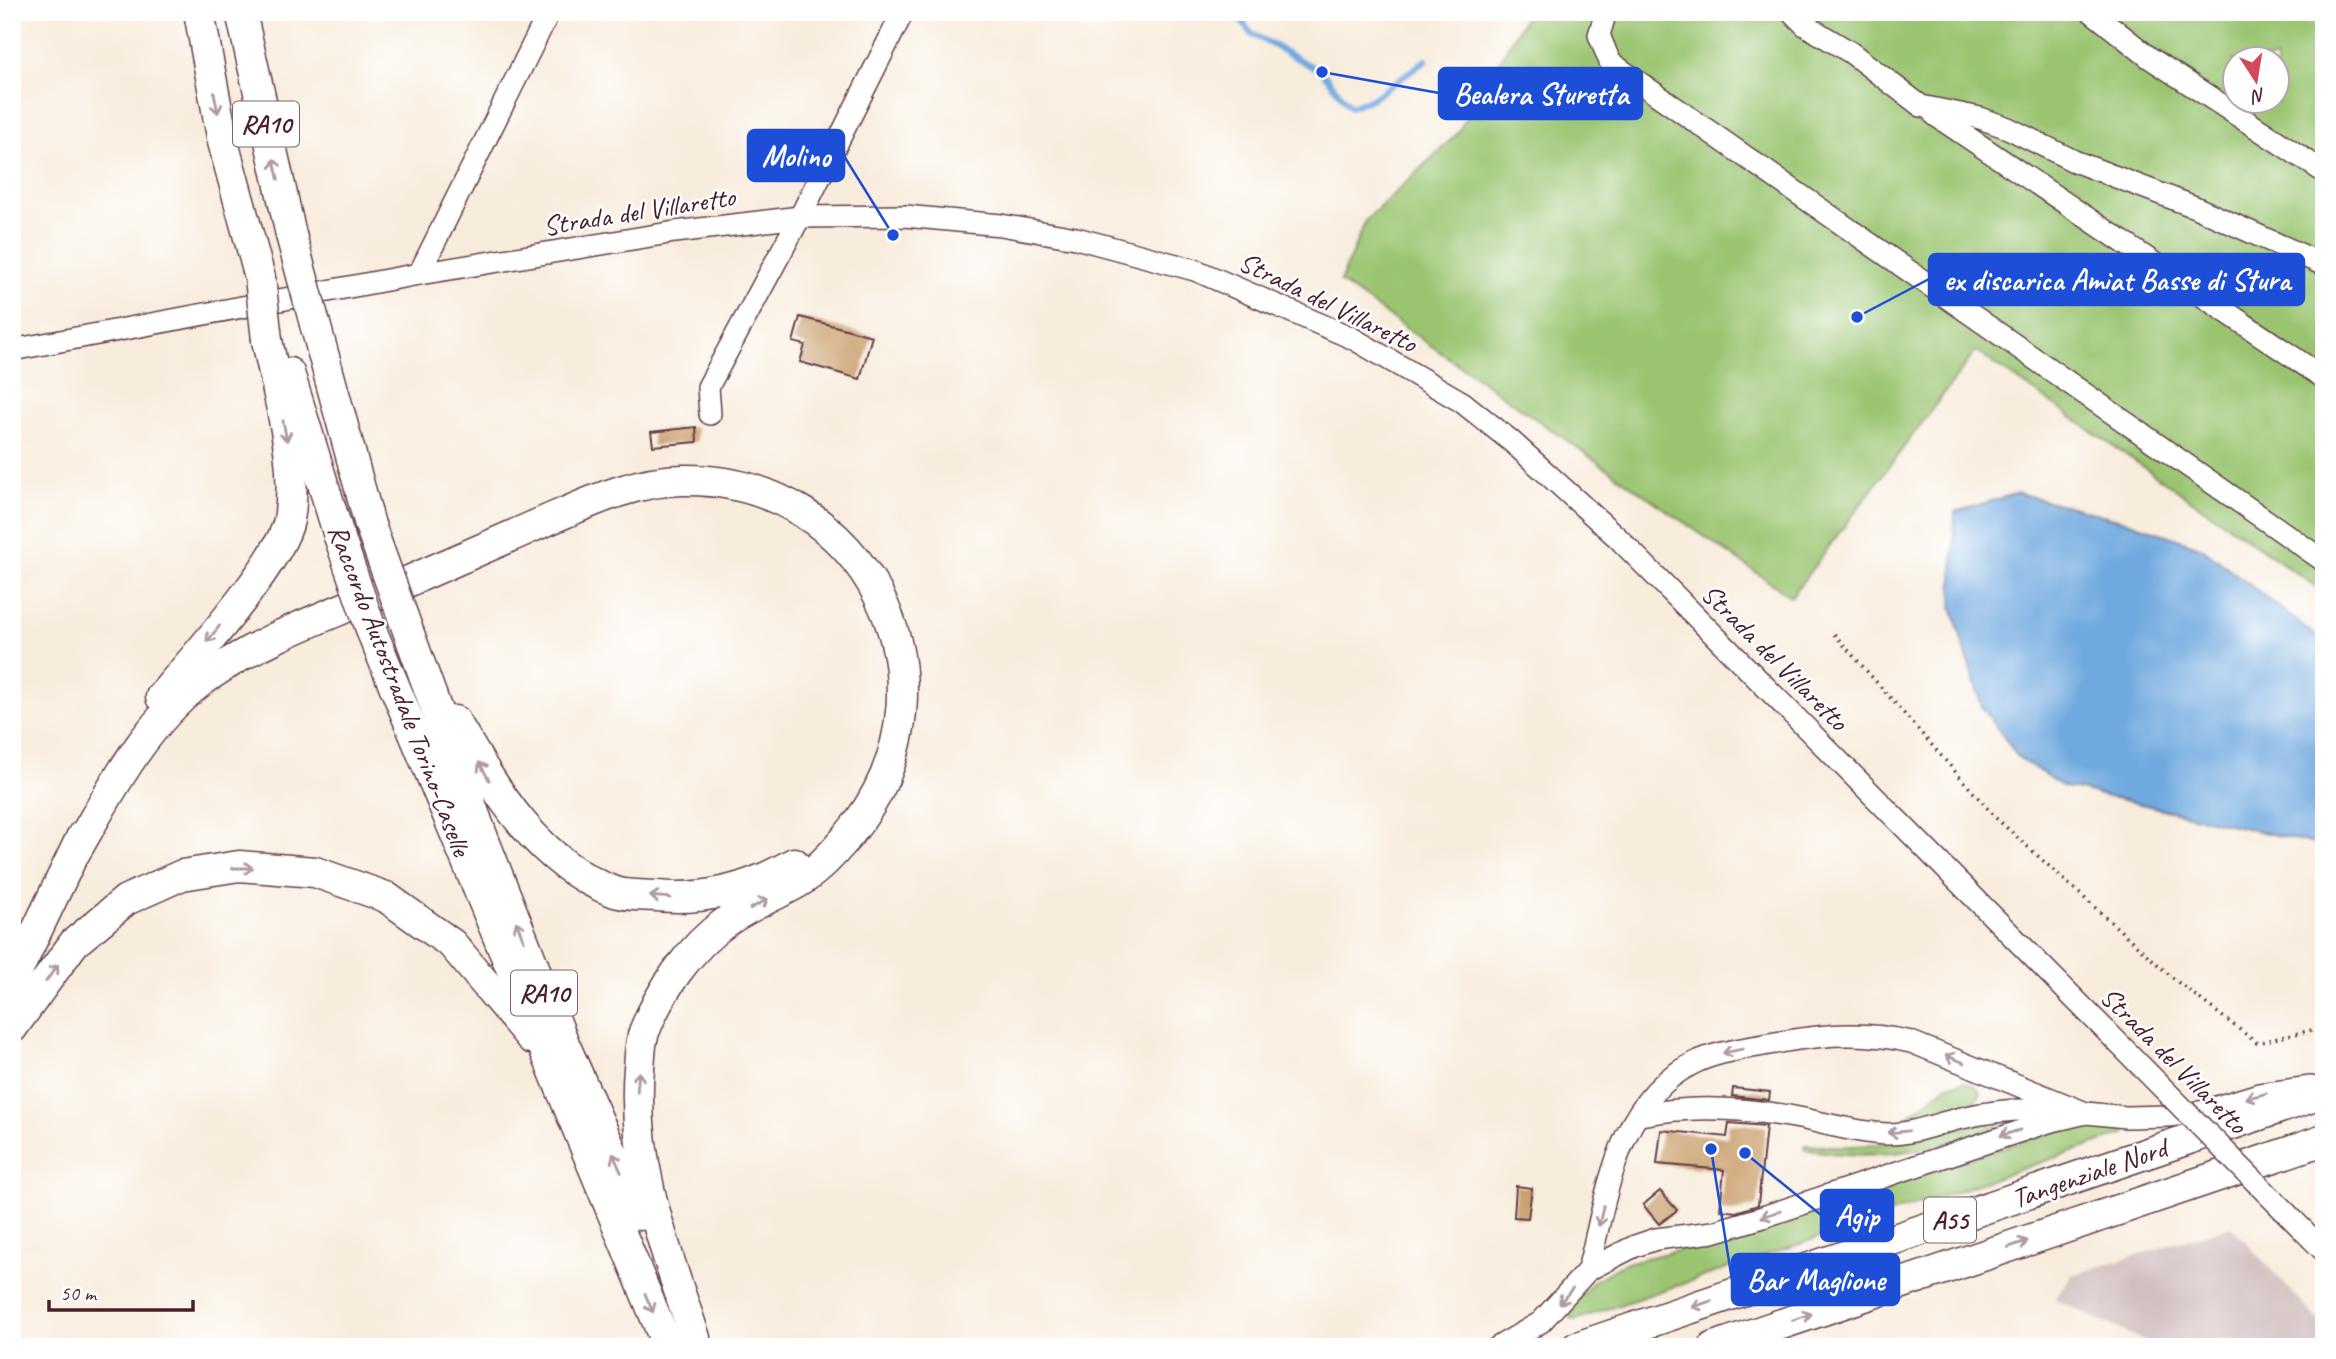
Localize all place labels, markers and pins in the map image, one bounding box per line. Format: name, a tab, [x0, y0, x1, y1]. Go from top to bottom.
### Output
callout: Bealera Sturetta	[1439, 68, 1642, 119]
callout: Molino	[748, 130, 844, 181]
callout: ex discarica Amiat Basse di Stura	[1929, 254, 2304, 305]
callout: Agip	[1821, 1190, 1893, 1241]
callout: Bar Maglione	[1732, 1254, 1899, 1305]

